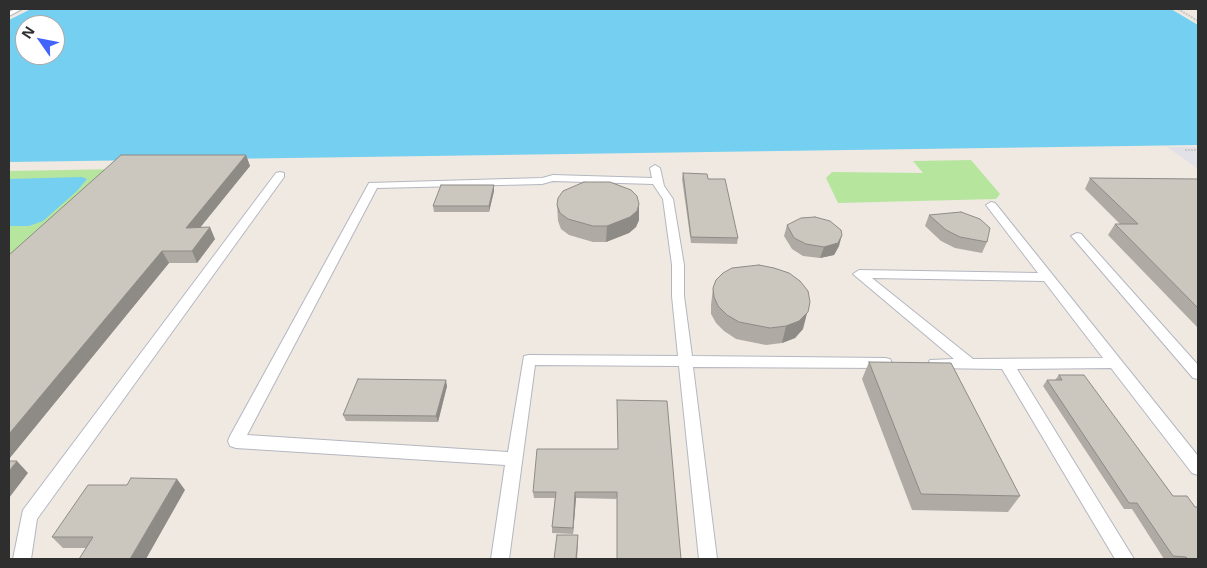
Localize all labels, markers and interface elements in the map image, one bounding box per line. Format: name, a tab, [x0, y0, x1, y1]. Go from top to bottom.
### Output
north arrow	[15, 15, 65, 65]
text: N	[17, 22, 39, 42]

